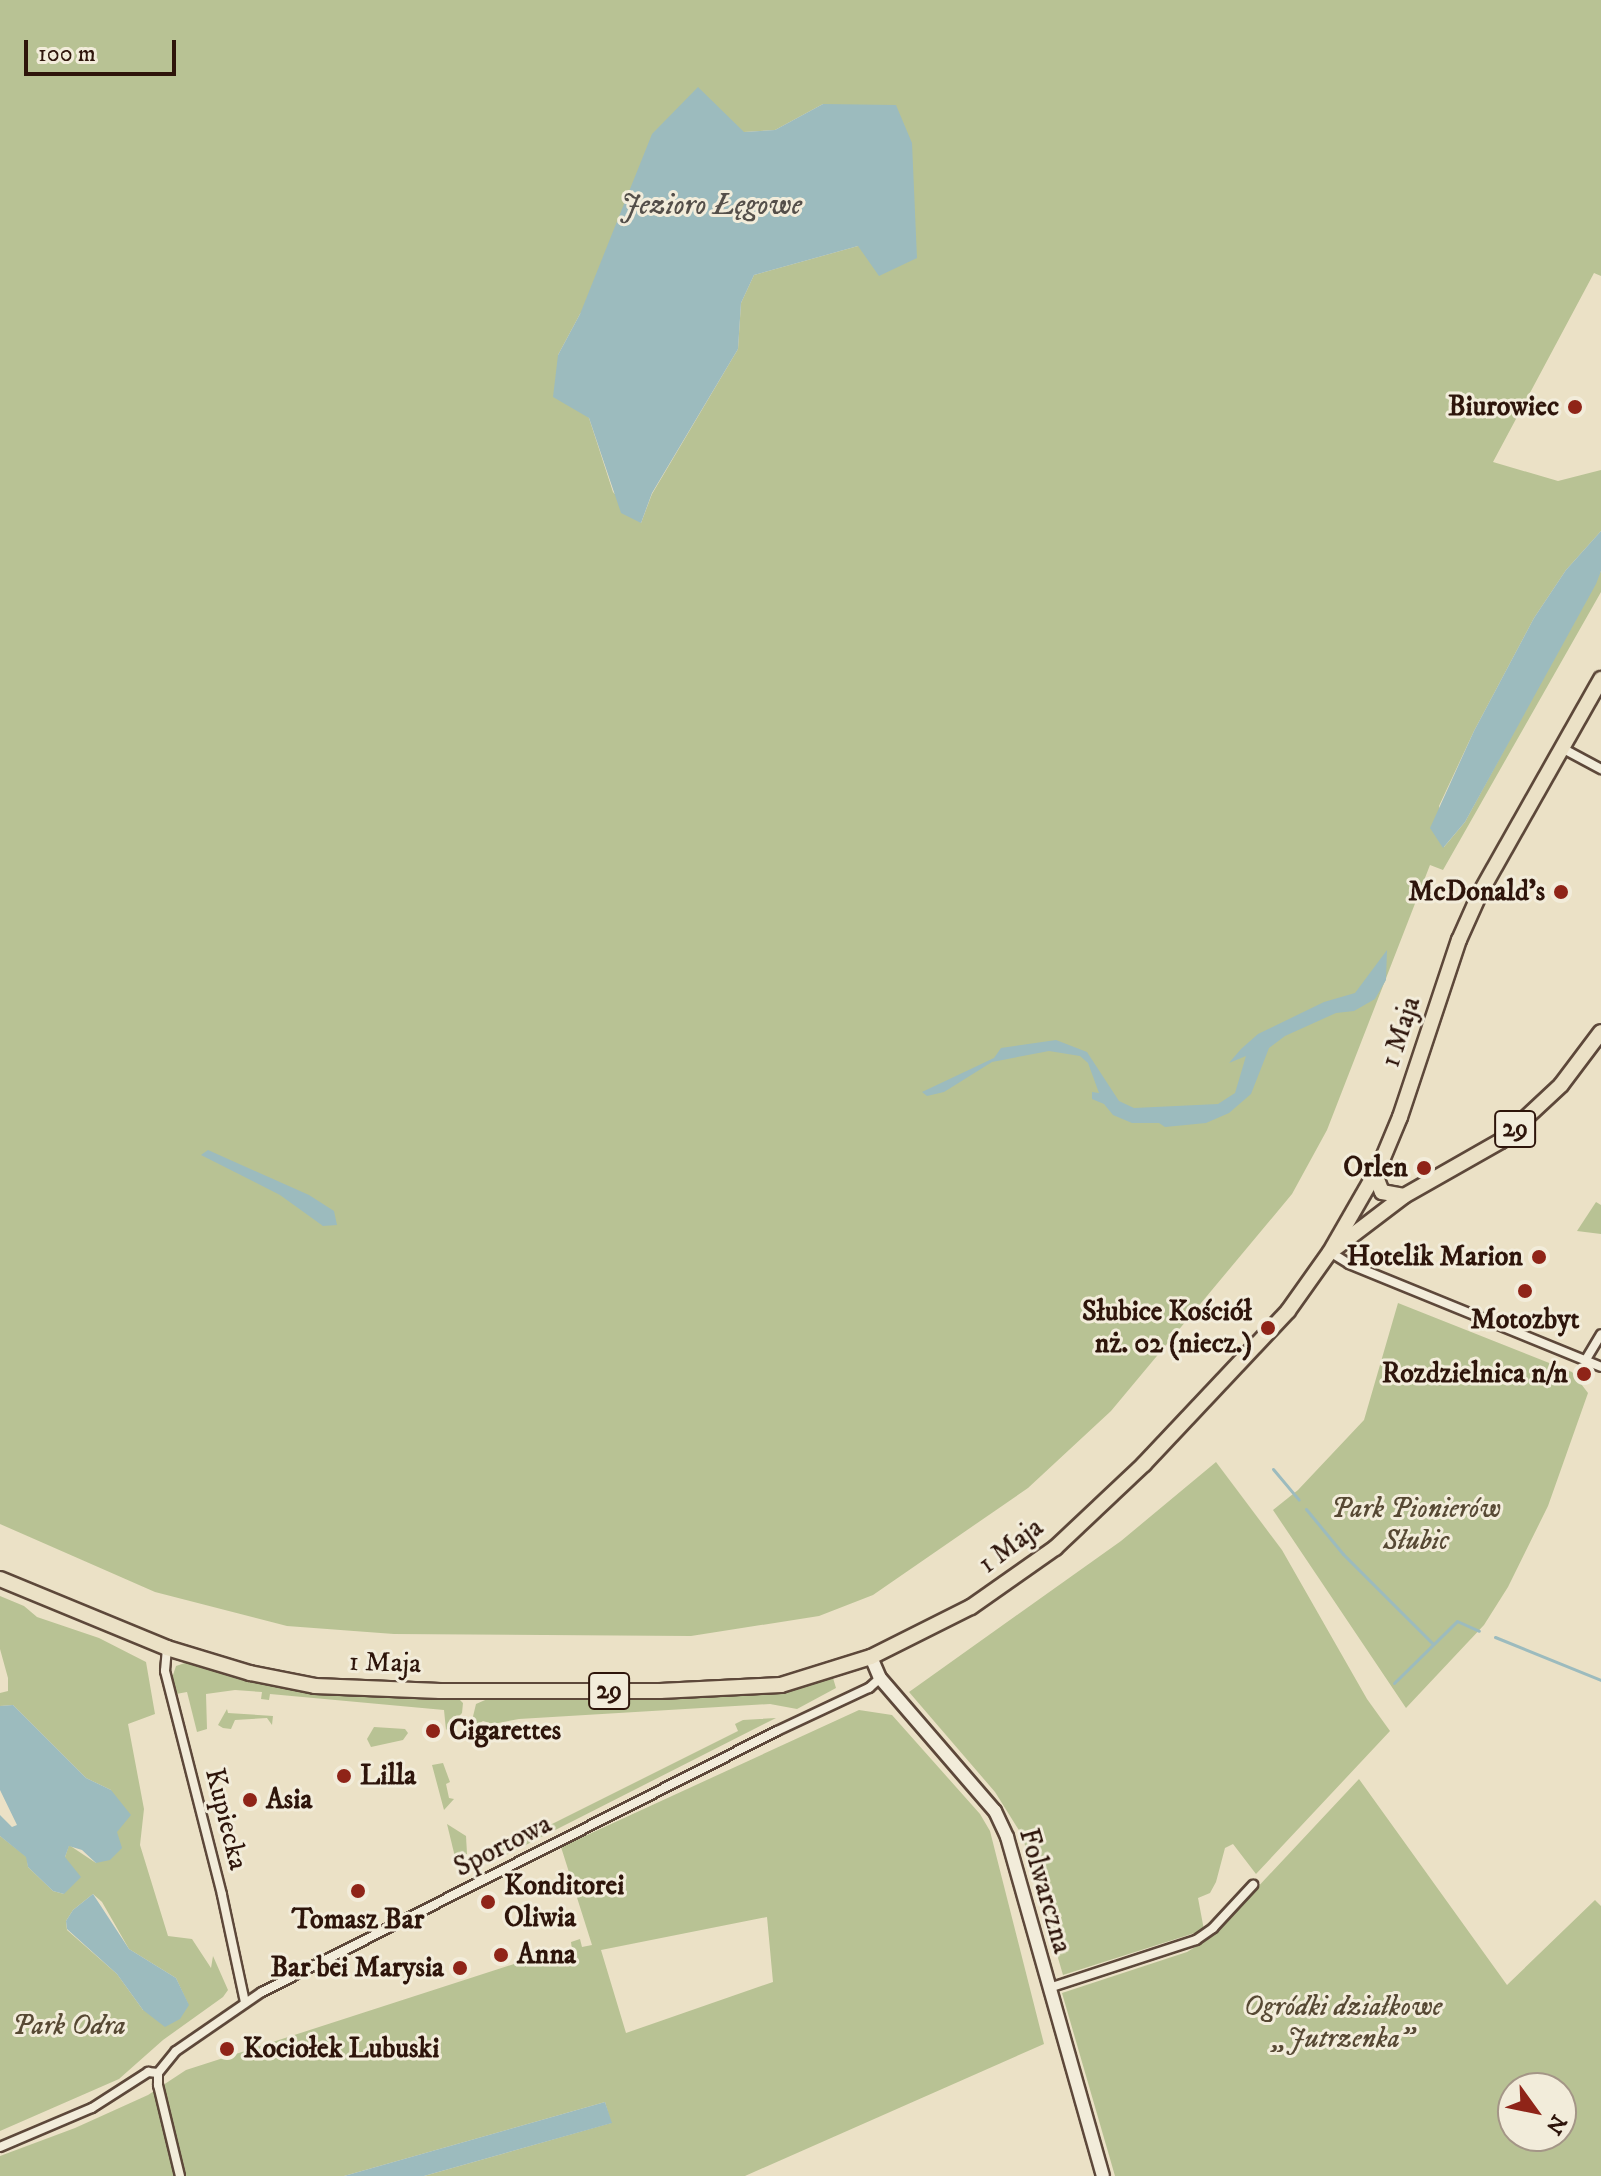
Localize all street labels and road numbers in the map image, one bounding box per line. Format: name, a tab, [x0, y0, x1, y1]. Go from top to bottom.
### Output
street label: 1 Maja	[1374, 992, 1428, 1072]
road number: 29	[1493, 1107, 1537, 1151]
street label: 1 Maja	[972, 1511, 1050, 1581]
street label: 1 Maja	[348, 1645, 422, 1681]
road number: 29	[587, 1669, 631, 1713]
street label: Kupiecka	[197, 1765, 255, 1873]
street label: Sportowa	[449, 1807, 557, 1885]
street label: Folwarczna	[1011, 1824, 1079, 1958]

